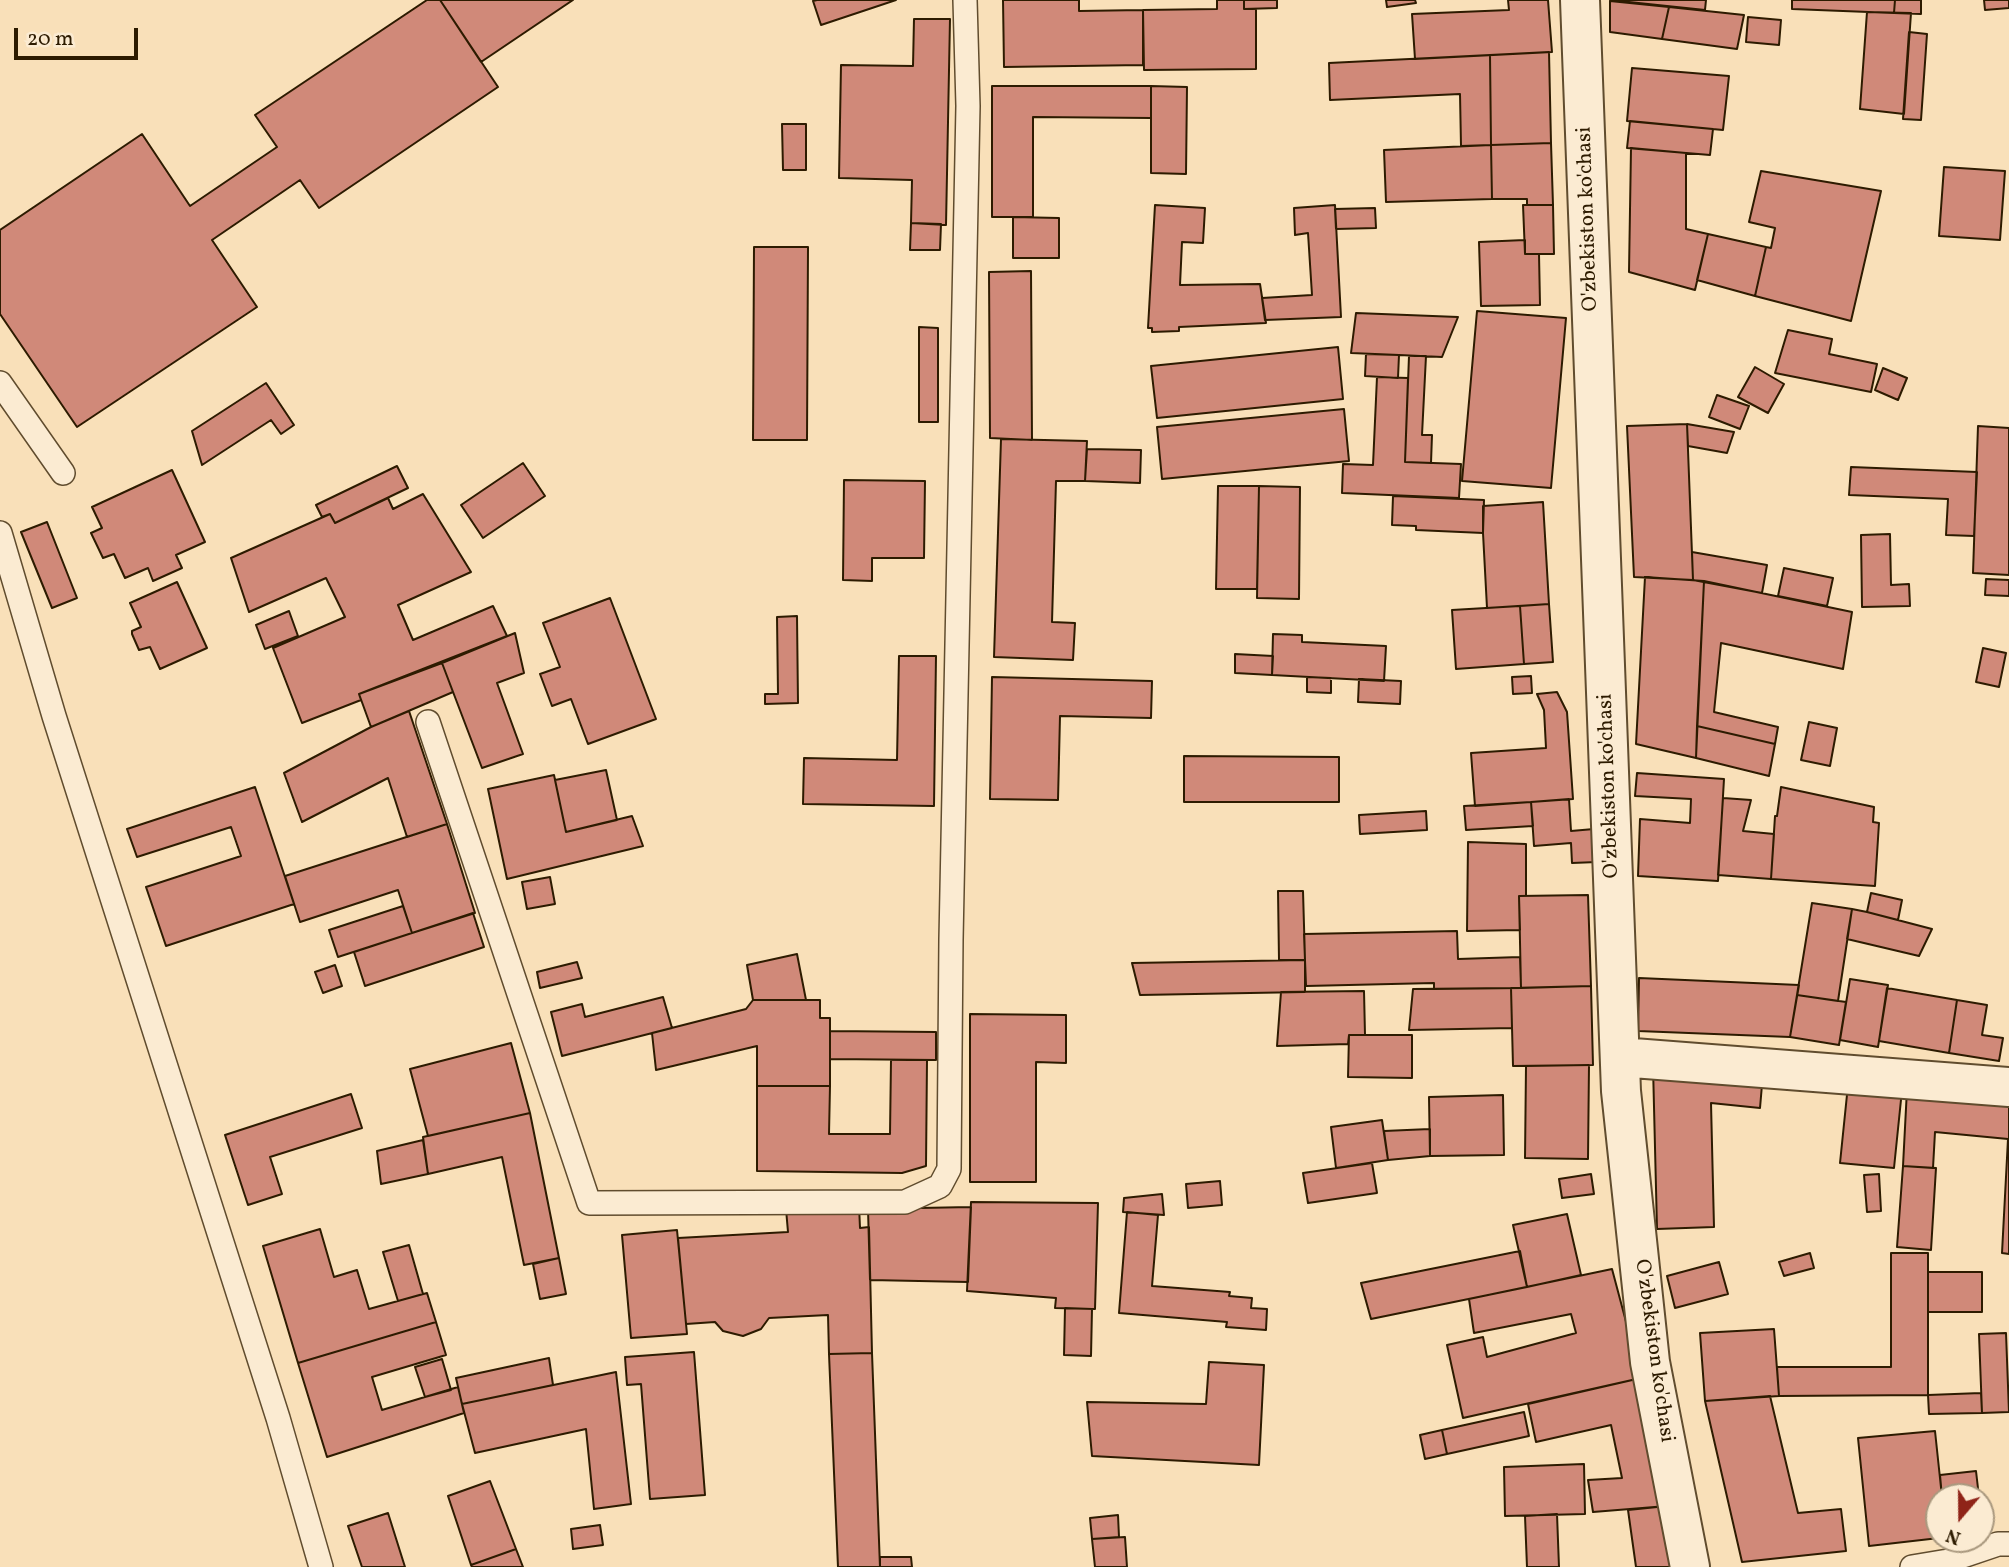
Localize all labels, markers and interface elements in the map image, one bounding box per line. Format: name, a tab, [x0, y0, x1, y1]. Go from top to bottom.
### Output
scale bar	[18, 14, 142, 58]
text: 20 m	[27, 25, 73, 54]
street label: O'zbekiston ko'chasi	[1573, 126, 1605, 312]
street label: O'zbekiston ko'chasi	[1594, 693, 1626, 879]
street label: O'zbekiston ko'chasi	[1628, 1258, 1678, 1444]
north arrow	[1925, 1483, 1995, 1553]
text: N	[1943, 1521, 1964, 1550]

